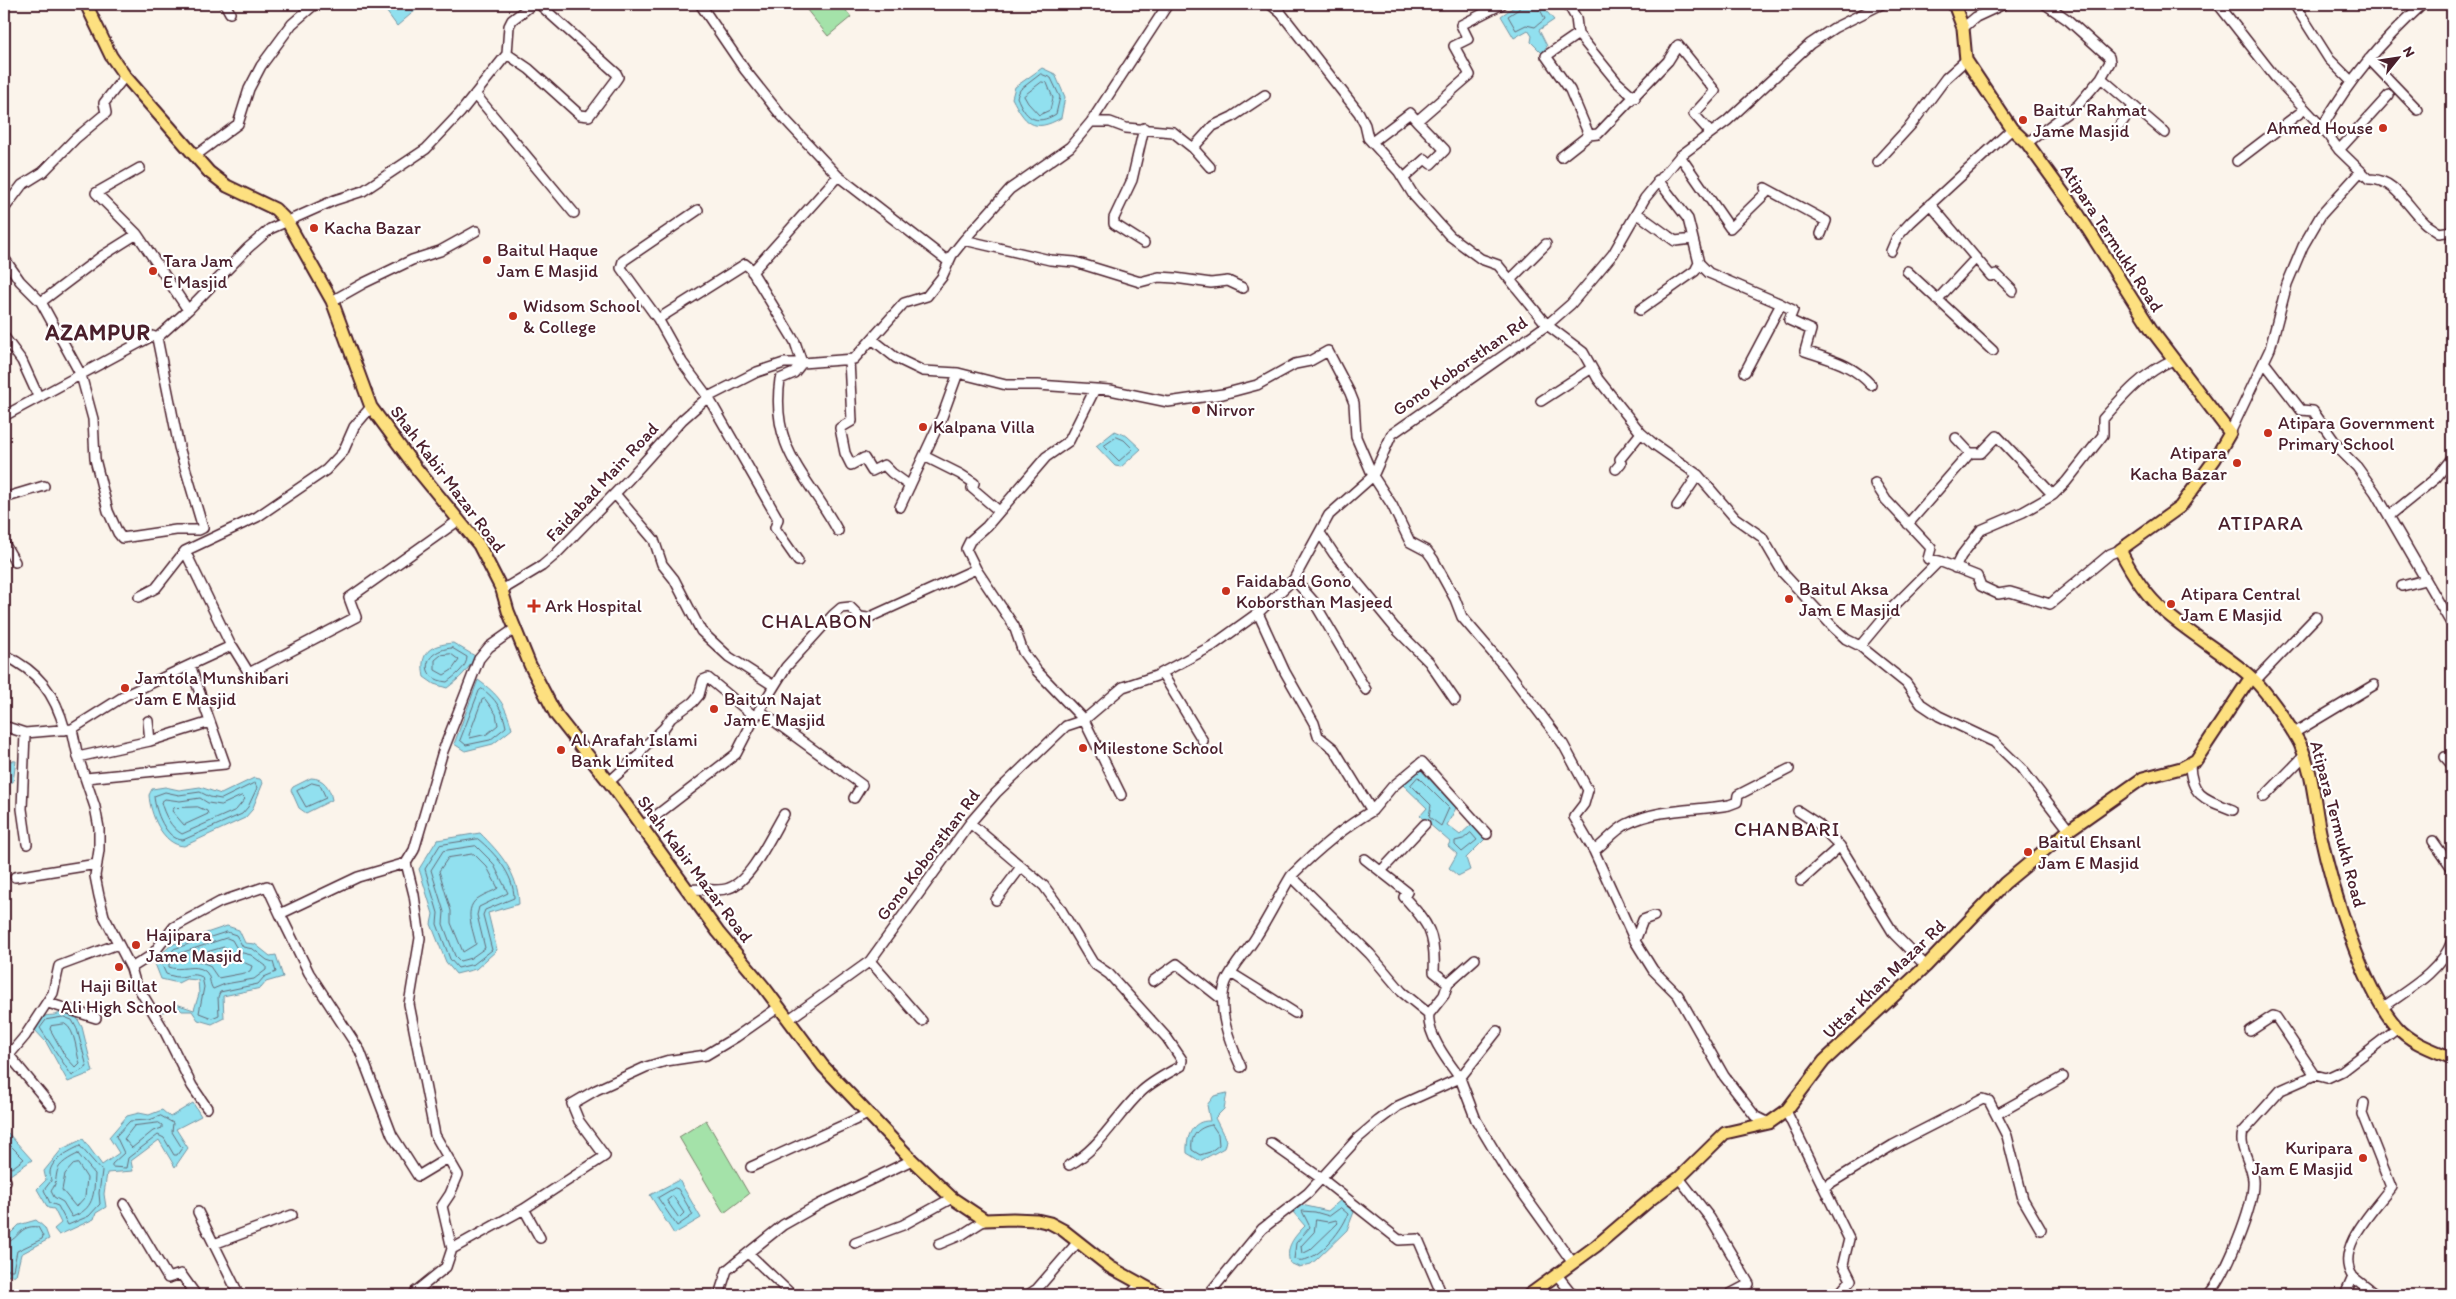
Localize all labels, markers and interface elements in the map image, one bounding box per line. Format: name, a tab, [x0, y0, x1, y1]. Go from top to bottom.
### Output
north arrow	[2374, 32, 2424, 82]
text: N	[2399, 43, 2419, 60]
place label: Baitur Rahmat Jame Masjid	[2033, 99, 2147, 142]
marker: Baitur Rahmat Jame Masjid	[2017, 114, 2029, 126]
place label: Ahmed House	[2267, 117, 2373, 139]
marker: Ahmed House	[2377, 122, 2389, 134]
street label: Atipara Termukh Road	[2056, 160, 2168, 316]
place label: Kacha Bazar	[324, 217, 422, 239]
marker: Kacha Bazar	[308, 222, 320, 234]
place label: Baitul Haque Jam E Masjid	[497, 239, 598, 282]
place label: Tara Jam E Masjid	[163, 250, 233, 293]
marker: Baitul Haque Jam E Masjid	[481, 254, 493, 266]
marker: Tara Jam E Masjid	[147, 265, 159, 277]
place label: Widsom School & College	[523, 295, 641, 338]
marker: Widsom School & College	[507, 310, 519, 322]
street label: Gono Koborsthan Rd	[1389, 311, 1532, 421]
district label: AZAMPUR	[44, 319, 151, 346]
place label: Nirvor	[1206, 399, 1255, 421]
street label: Shah Kabir Mazar Road	[385, 401, 511, 557]
marker: Nirvor	[1190, 404, 1202, 416]
place label: Atipara Government Primary School	[2278, 412, 2435, 455]
place label: Kalpana Villa	[933, 416, 1035, 438]
street label: Faidabad Main Road	[541, 418, 663, 546]
marker: Kalpana Villa	[917, 421, 929, 433]
marker: Atipara Government Primary School	[2262, 427, 2274, 439]
place label: Atipara Kacha Bazar	[2130, 442, 2228, 485]
marker: Atipara Kacha Bazar	[2231, 457, 2243, 469]
district label: ATIPARA	[2218, 511, 2304, 535]
place label: Faidabad Gono Koborsthan Masjeed	[1236, 570, 1393, 613]
place label: Baitul Aksa Jam E Masjid	[1799, 578, 1900, 621]
place label: Atipara Central Jam E Masjid	[2181, 583, 2300, 626]
marker: Faidabad Gono Koborsthan Masjeed	[1220, 585, 1232, 597]
marker: Baitul Aksa Jam E Masjid	[1783, 593, 1795, 605]
place label: Ark Hospital	[545, 595, 642, 617]
marker: Atipara Central Jam E Masjid	[2165, 598, 2177, 610]
marker: Ark Hospital	[527, 599, 541, 613]
district label: CHALABON	[761, 609, 873, 633]
place label: Jamtola Munshibari Jam E Masjid	[135, 667, 289, 710]
marker: Jamtola Munshibari Jam E Masjid	[119, 682, 131, 694]
place label: Baitun Najat Jam E Masjid	[724, 688, 825, 731]
marker: Baitun Najat Jam E Masjid	[708, 703, 720, 715]
place label: Al Arafah Islami Bank Limited	[571, 729, 698, 772]
place label: Milestone School	[1093, 737, 1223, 759]
street label: Atipara Termukh Road	[2305, 738, 2371, 910]
marker: Milestone School	[1077, 742, 1089, 754]
marker: Al Arafah Islami Bank Limited	[555, 744, 567, 756]
street label: Gono Koborsthan Rd	[871, 785, 985, 925]
street label: Shah Kabir Mazar Road	[632, 791, 758, 947]
district label: CHANBARI	[1734, 817, 1840, 841]
place label: Baitul Ehsanl Jam E Masjid	[2038, 831, 2141, 874]
marker: Baitul Ehsanl Jam E Masjid	[2022, 846, 2034, 858]
street label: Uttar Khan Mazar Rd	[1818, 915, 1950, 1043]
place label: Hajipara Jame Masjid	[146, 924, 242, 967]
marker: Hajipara Jame Masjid	[130, 939, 142, 951]
marker: Haji Billat Ali High School	[113, 961, 125, 973]
place label: Haji Billat Ali High School	[61, 975, 177, 1018]
place label: Kuripara Jam E Masjid	[2252, 1137, 2354, 1180]
marker: Kuripara Jam E Masjid	[2357, 1152, 2369, 1164]

